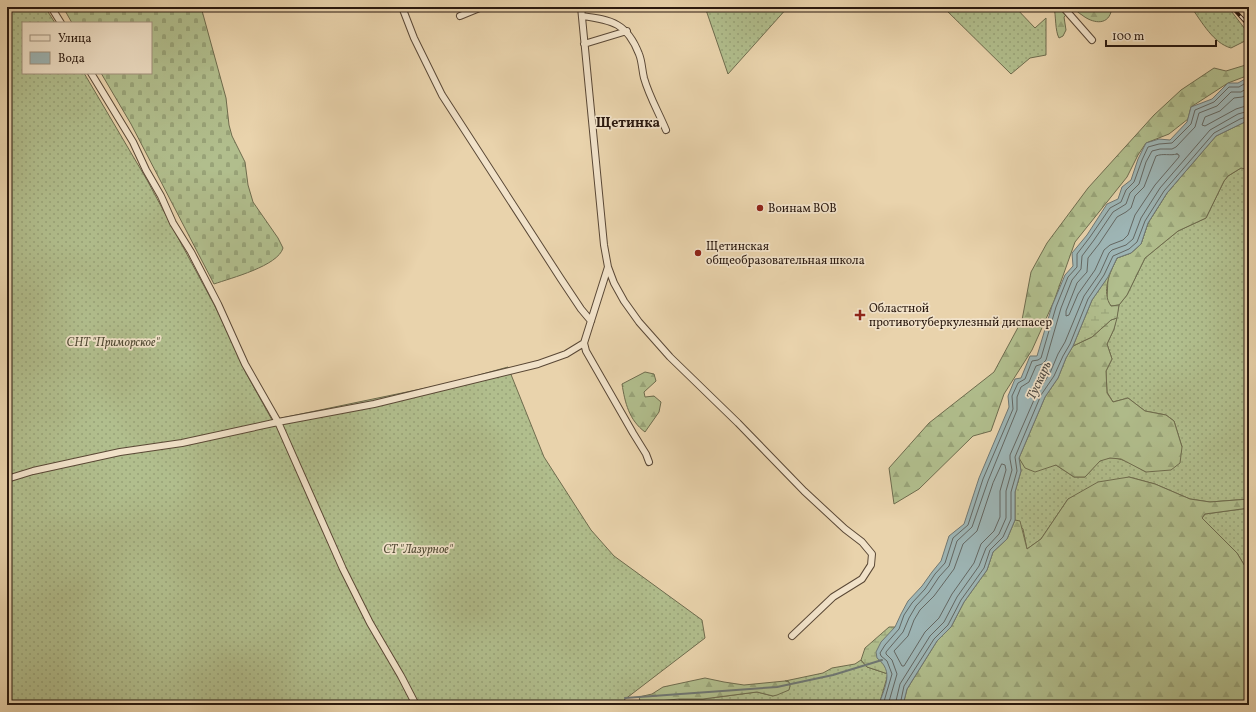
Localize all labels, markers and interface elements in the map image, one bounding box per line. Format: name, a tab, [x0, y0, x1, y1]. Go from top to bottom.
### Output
legend	[22, 22, 152, 74]
scale bar	[1106, 22, 1216, 48]
text: 100 m	[1112, 29, 1145, 45]
text: Улица	[58, 31, 91, 47]
text: Вода	[58, 51, 85, 67]
district label: Щетинка	[596, 114, 661, 133]
place label: Воинам ВОВ	[768, 201, 837, 217]
marker: Воинам ВОВ	[755, 203, 765, 213]
place label: Щетинская общеобразовательная школа	[706, 239, 865, 269]
marker: Щетинская общеобразовательная школа	[693, 248, 703, 258]
place label: Областной противотуберкулезный диспасер	[869, 301, 1052, 331]
marker: Областной противотуберкулезный диспасер	[854, 309, 866, 321]
park label: СНТ "Приморское"	[67, 335, 160, 351]
water label: Тускарь	[1023, 358, 1057, 403]
park label: СТ "Лазурное"	[383, 542, 454, 558]

